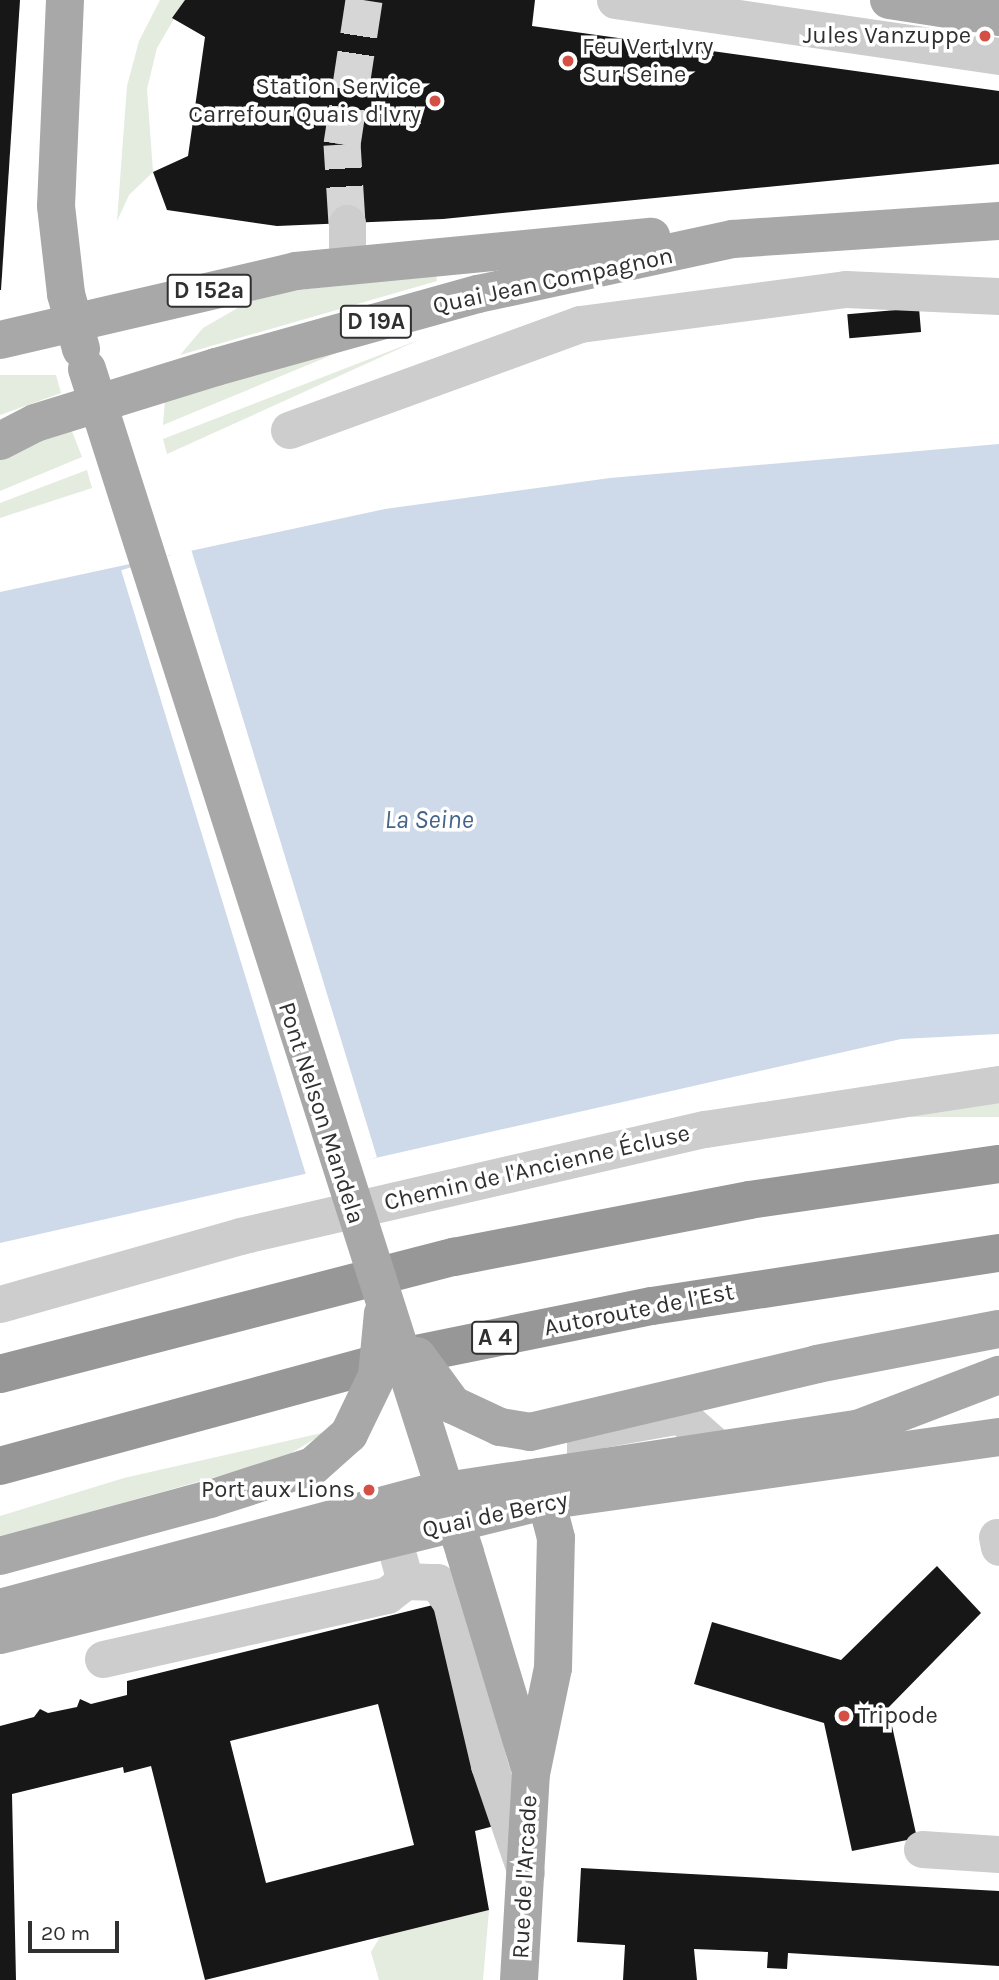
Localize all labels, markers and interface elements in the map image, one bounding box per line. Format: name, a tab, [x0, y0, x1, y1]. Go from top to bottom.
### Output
place label: Jules Vanzuppe	[803, 22, 971, 50]
marker: Jules Vanzuppe	[977, 28, 993, 44]
place label: Feu Vert Ivry Sur Seine	[582, 33, 714, 89]
marker: Feu Vert Ivry Sur Seine	[560, 53, 576, 69]
place label: Station Service Carrefour Quais d'Ivry	[188, 73, 421, 129]
marker: Station Service Carrefour Quais d'Ivry	[427, 93, 443, 109]
street label: Quai Jean Compagnon	[430, 241, 676, 321]
road number: D 152a	[165, 272, 253, 310]
road number: D 19A	[339, 302, 413, 342]
water label: La Seine	[385, 804, 473, 836]
street label: Pont Nelson Mandela	[272, 998, 370, 1228]
street label: Chemin de l'Ancienne Écluse	[381, 1119, 693, 1217]
street label: Autoroute de l’Est	[542, 1277, 736, 1343]
road number: A 4	[470, 1318, 520, 1358]
place label: Port aux Lions	[201, 1476, 355, 1504]
marker: Port aux Lions	[361, 1482, 377, 1498]
street label: Quai de Bercy	[420, 1486, 570, 1544]
place label: Tripode	[858, 1702, 938, 1730]
marker: Tripode	[836, 1708, 852, 1724]
street label: Rue de l'Arcade	[506, 1794, 544, 1960]
scale bar	[32, 1906, 122, 1950]
text: 20 m	[41, 1921, 90, 1945]

